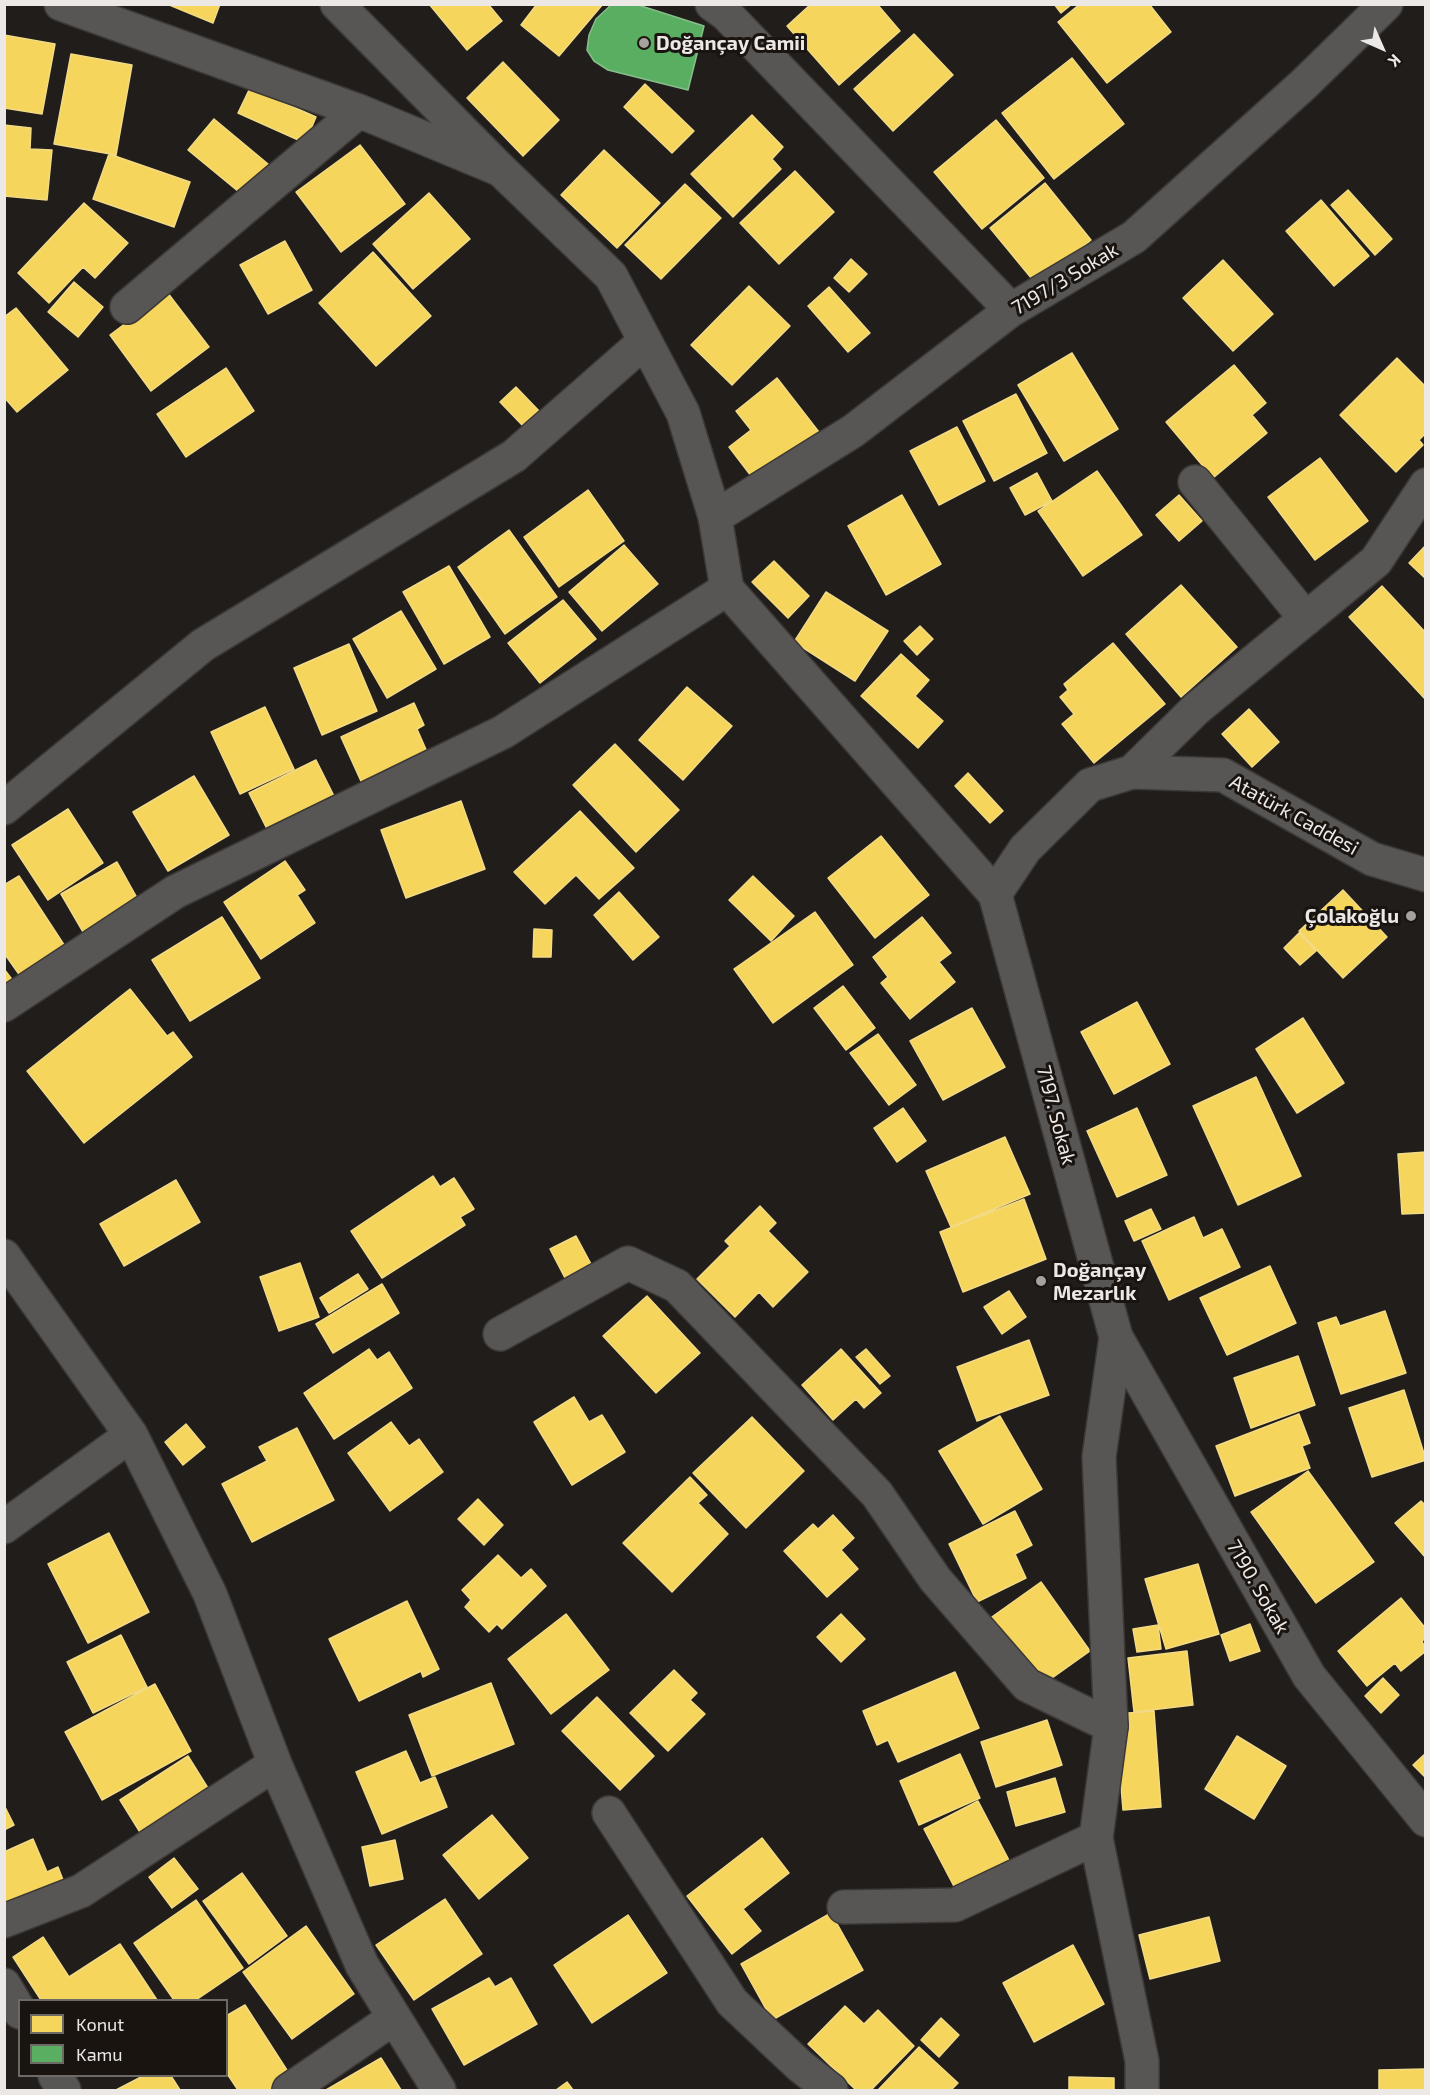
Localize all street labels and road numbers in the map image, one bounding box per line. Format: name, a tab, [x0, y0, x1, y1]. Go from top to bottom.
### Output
street label: 7197/3 Sokak	[1008, 238, 1122, 320]
street label: Atatürk Caddesi	[1225, 770, 1363, 860]
street label: 7197. Sokak	[1031, 1063, 1081, 1167]
street label: 7190. Sokak	[1221, 1536, 1295, 1638]

